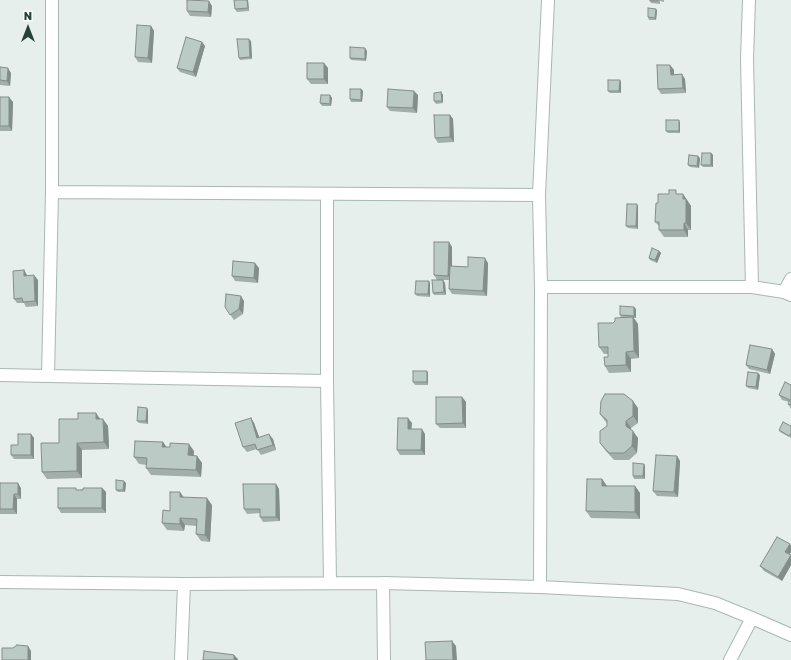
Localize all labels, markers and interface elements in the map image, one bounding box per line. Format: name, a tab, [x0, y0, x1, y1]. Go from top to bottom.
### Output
north arrow	[8, 8, 48, 48]
text: N	[24, 9, 32, 22]

